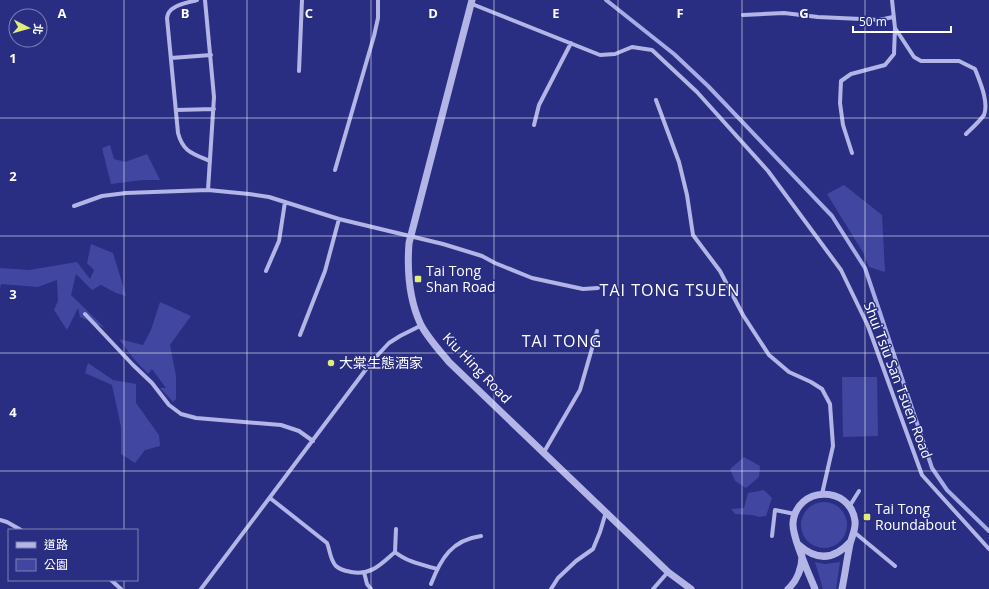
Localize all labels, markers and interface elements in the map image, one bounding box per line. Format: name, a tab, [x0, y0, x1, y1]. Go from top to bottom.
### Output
text: A	[58, 4, 67, 22]
text: B	[181, 4, 190, 22]
text: C	[305, 4, 313, 22]
text: D	[428, 4, 438, 22]
text: E	[552, 4, 560, 22]
text: F	[676, 4, 684, 22]
text: G	[799, 4, 809, 22]
north arrow	[8, 8, 48, 48]
scale bar	[853, 8, 951, 34]
text: 50 m	[859, 13, 887, 30]
text: 北	[30, 23, 46, 35]
text: 1	[9, 49, 17, 67]
text: 2	[9, 167, 17, 185]
place label: Tai Tong Shan Road	[426, 261, 496, 296]
marker: Tai Tong Shan Road	[413, 274, 423, 284]
district label: TAI TONG TSUEN	[600, 279, 740, 301]
text: 3	[9, 285, 17, 303]
street label: Shui Tsiu San Tsuen Road	[860, 299, 937, 461]
street label: Kiu Hing Road	[439, 328, 516, 407]
district label: TAI TONG	[522, 330, 602, 352]
place label: 大棠生態酒家	[339, 353, 423, 372]
marker: 大棠生態酒家	[326, 358, 336, 368]
text: 4	[9, 403, 17, 421]
place label: Tai Tong Roundabout	[875, 499, 956, 534]
marker: Tai Tong Roundabout	[862, 512, 872, 522]
legend	[8, 529, 138, 581]
text: 道路	[44, 536, 68, 553]
text: 公園	[44, 556, 68, 573]

